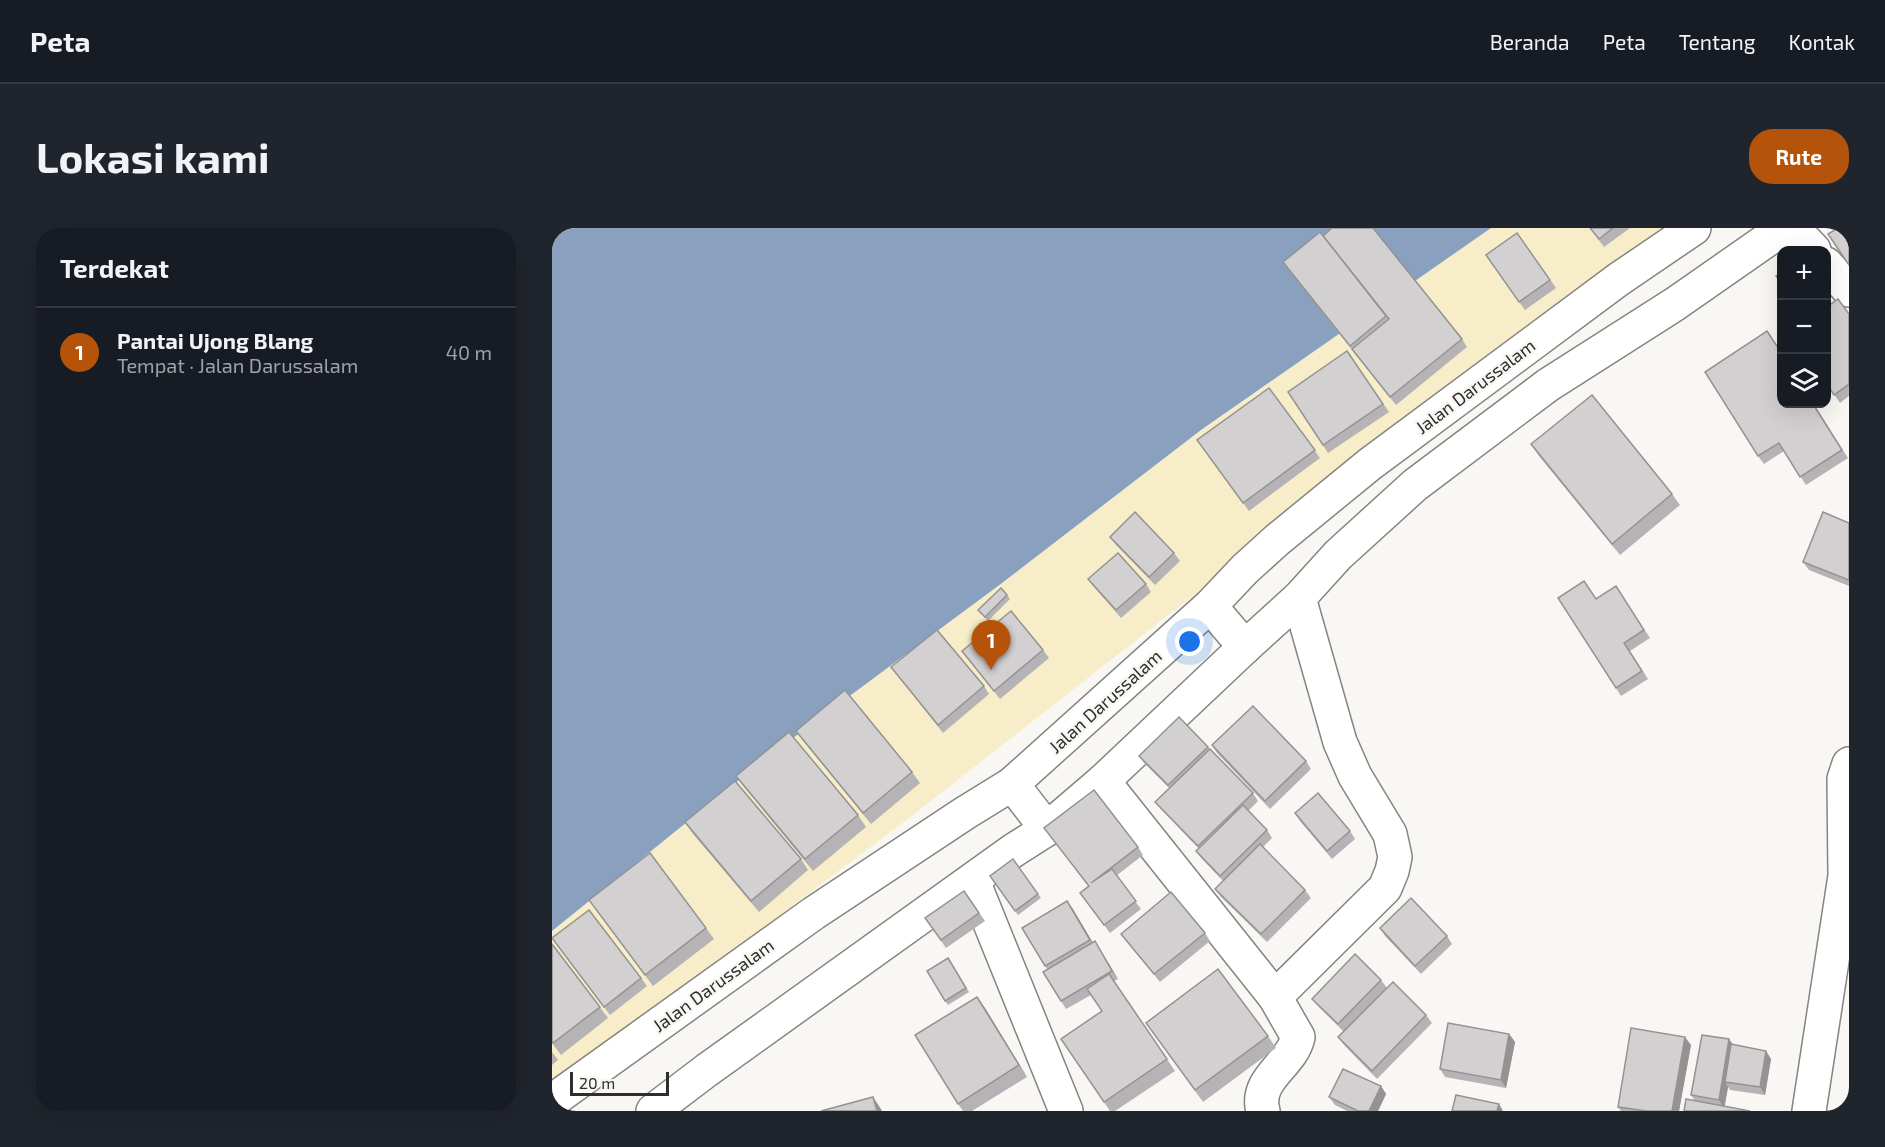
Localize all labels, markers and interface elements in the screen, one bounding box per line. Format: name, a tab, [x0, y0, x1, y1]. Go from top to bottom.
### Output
text: Peta	[30, 24, 90, 58]
text: Beranda	[1490, 29, 1570, 54]
text: Peta	[1603, 29, 1646, 54]
text: Tentang	[1679, 29, 1756, 54]
text: Kontak	[1789, 29, 1855, 54]
button: Rute	[1749, 129, 1849, 184]
text: Lokasi kami	[36, 131, 270, 181]
map controls	[1777, 246, 1831, 408]
button: +	[1777, 246, 1831, 300]
text: Terdekat	[60, 252, 169, 283]
button: −	[1777, 300, 1831, 354]
text: Pantai Ujong Blang	[117, 327, 313, 353]
street label: Jalan Darussalam	[1411, 334, 1539, 438]
text: 1	[75, 340, 84, 364]
text: 40 m	[446, 340, 492, 364]
text: Tempat · Jalan Darussalam	[117, 353, 358, 377]
button: layers	[1777, 354, 1831, 408]
pin: 1	[972, 620, 1010, 670]
your location	[1175, 627, 1204, 656]
street label: Jalan Darussalam	[1044, 645, 1166, 757]
street label: Jalan Darussalam	[648, 934, 778, 1036]
scale bar	[570, 1069, 669, 1096]
text: 20 m	[579, 1073, 615, 1092]

